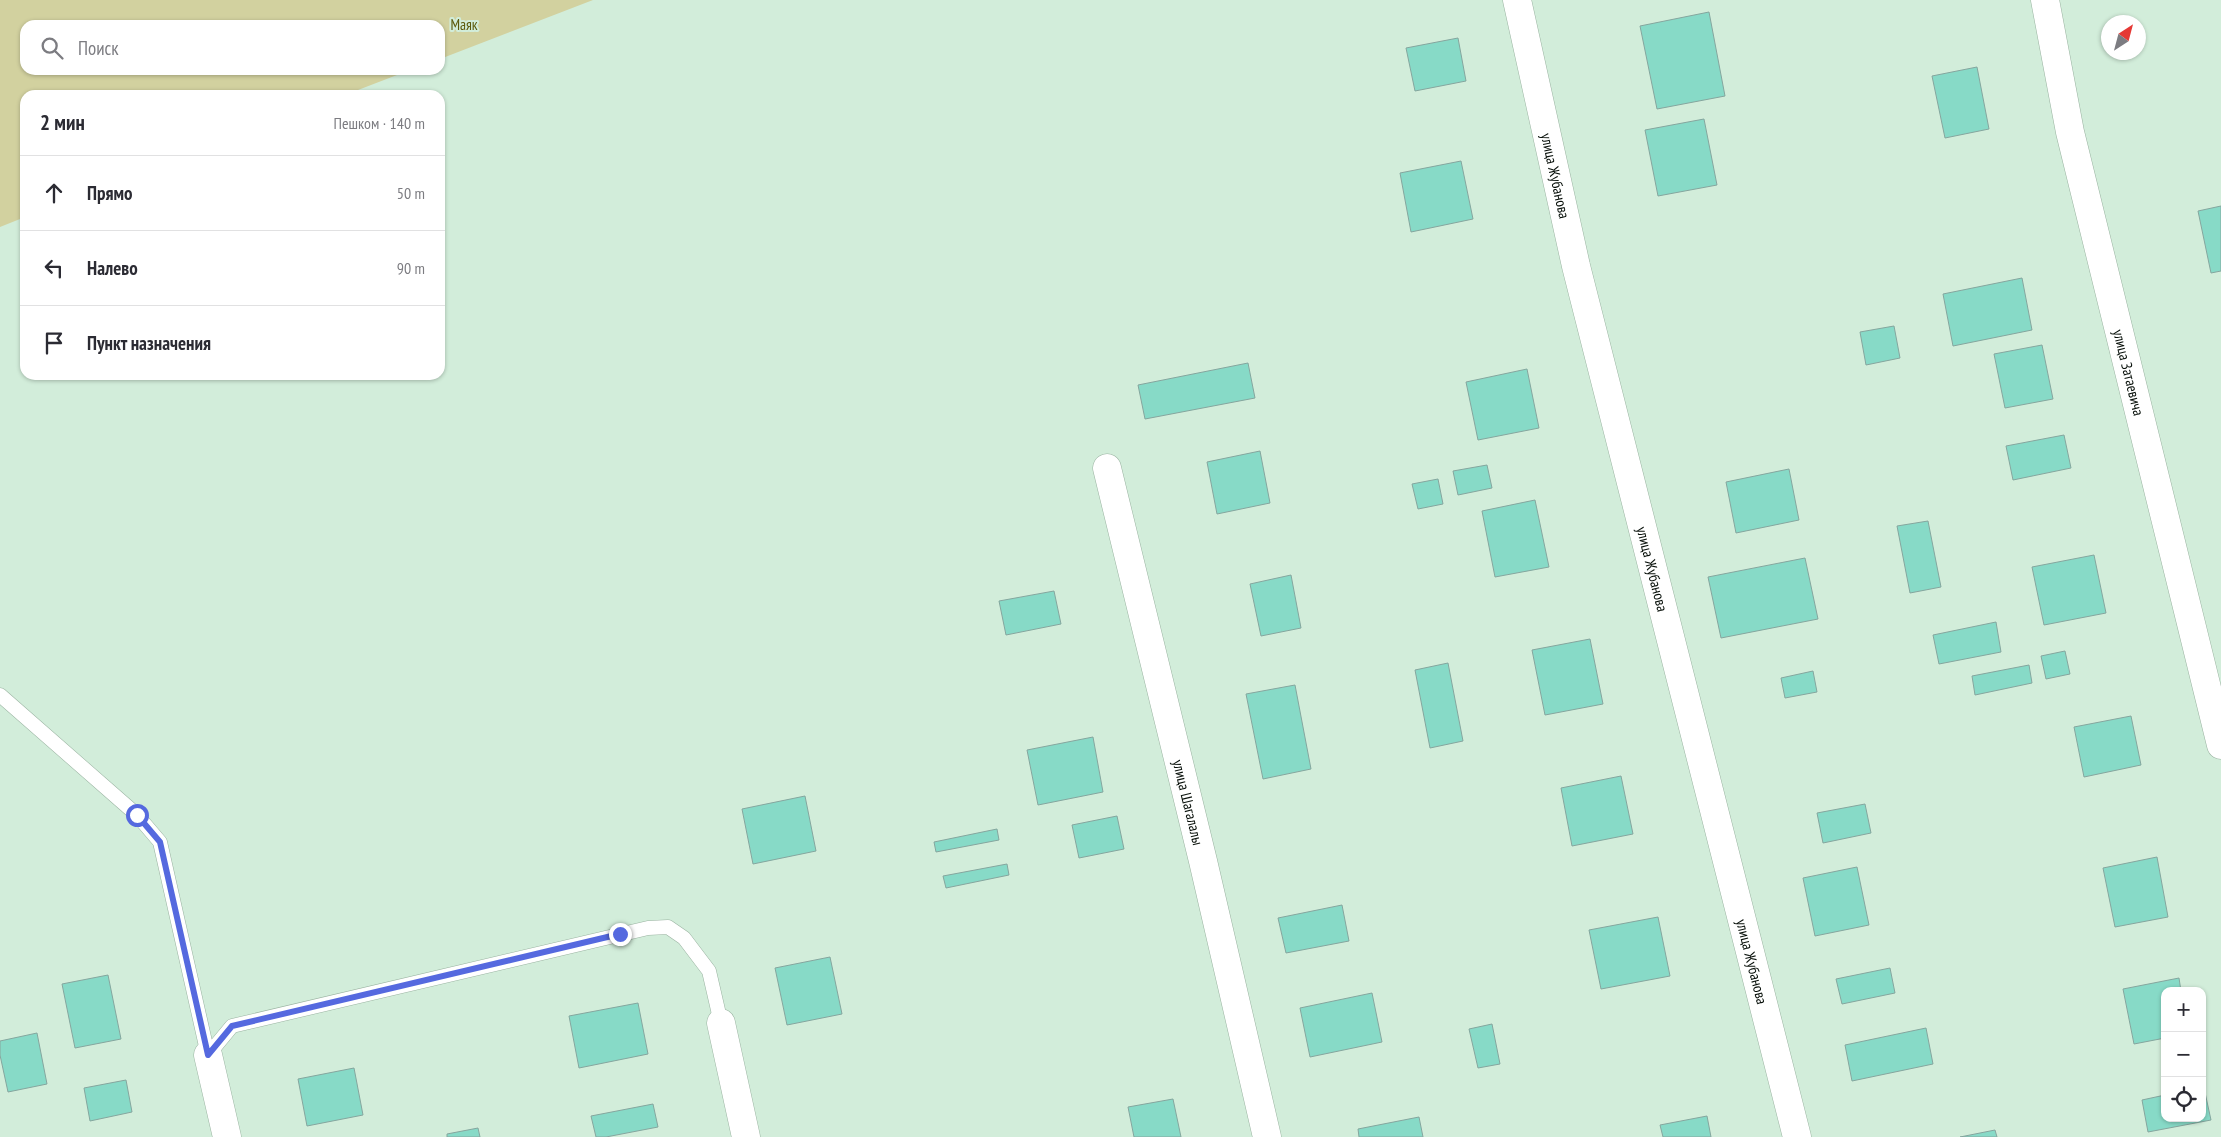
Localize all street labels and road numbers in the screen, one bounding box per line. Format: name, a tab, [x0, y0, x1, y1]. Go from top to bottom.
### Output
street label: улица Жубанова	[1537, 131, 1575, 220]
street label: улица Затаевича	[2109, 327, 2149, 418]
street label: улица Жубанова	[1633, 524, 1673, 613]
street label: улица Шагалалы	[1169, 758, 1208, 847]
street label: улица Жубанова	[1733, 917, 1772, 1006]

